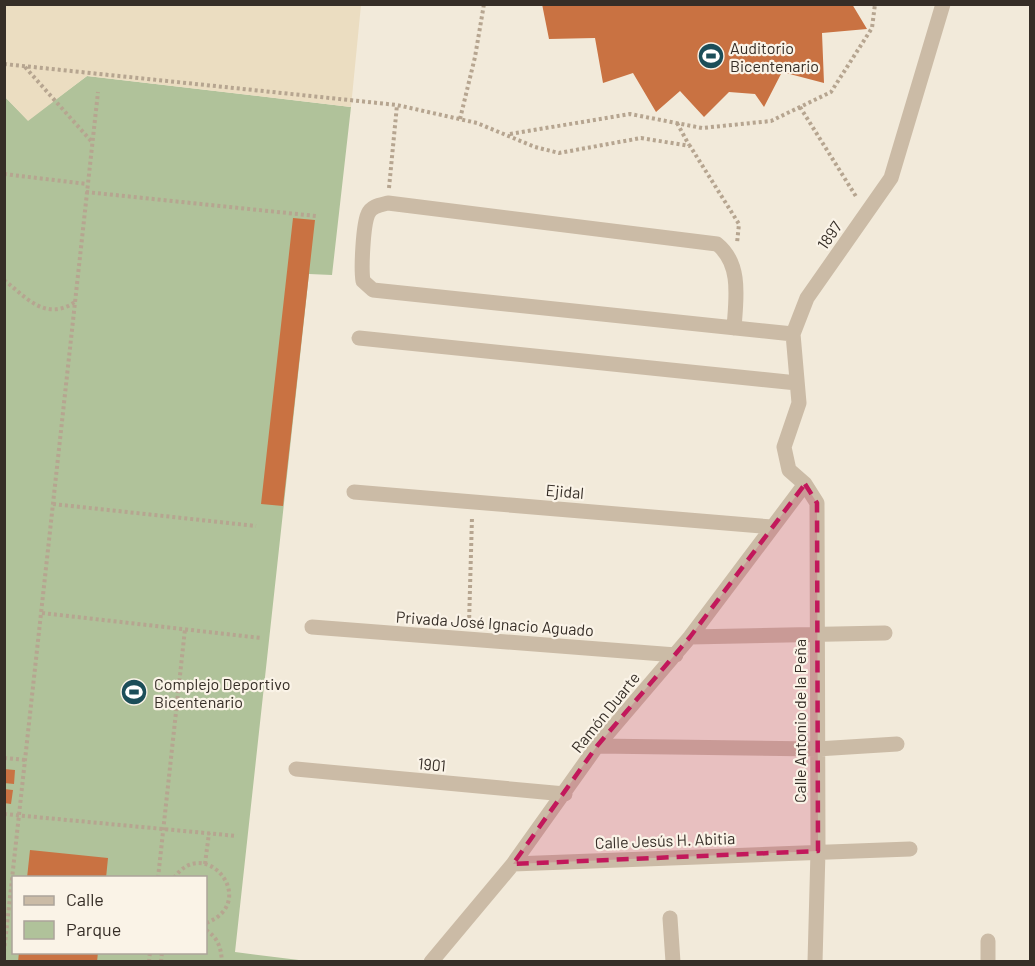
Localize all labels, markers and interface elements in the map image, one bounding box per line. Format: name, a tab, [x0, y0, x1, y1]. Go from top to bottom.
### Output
place label: Auditorio Bicentenario	[730, 38, 819, 75]
sports icon: Auditorio Bicentenario	[696, 41, 726, 71]
street label: 1897	[813, 217, 846, 253]
street label: Ejidal	[545, 480, 585, 502]
street label: Privada José Ignacio Aguado	[395, 607, 595, 639]
street label: Calle Antonio de la Peña	[790, 639, 809, 803]
street label: Ramón Duarte	[567, 668, 643, 756]
place label: Complejo Deportivo Bicentenario	[154, 674, 290, 711]
sports icon: Complejo Deportivo Bicentenario	[119, 677, 149, 707]
street label: 1901	[417, 753, 447, 775]
street label: Calle Jesús H. Abitia	[595, 828, 735, 852]
legend	[12, 876, 207, 954]
text: Calle	[66, 888, 104, 910]
text: Parque	[66, 918, 121, 940]

